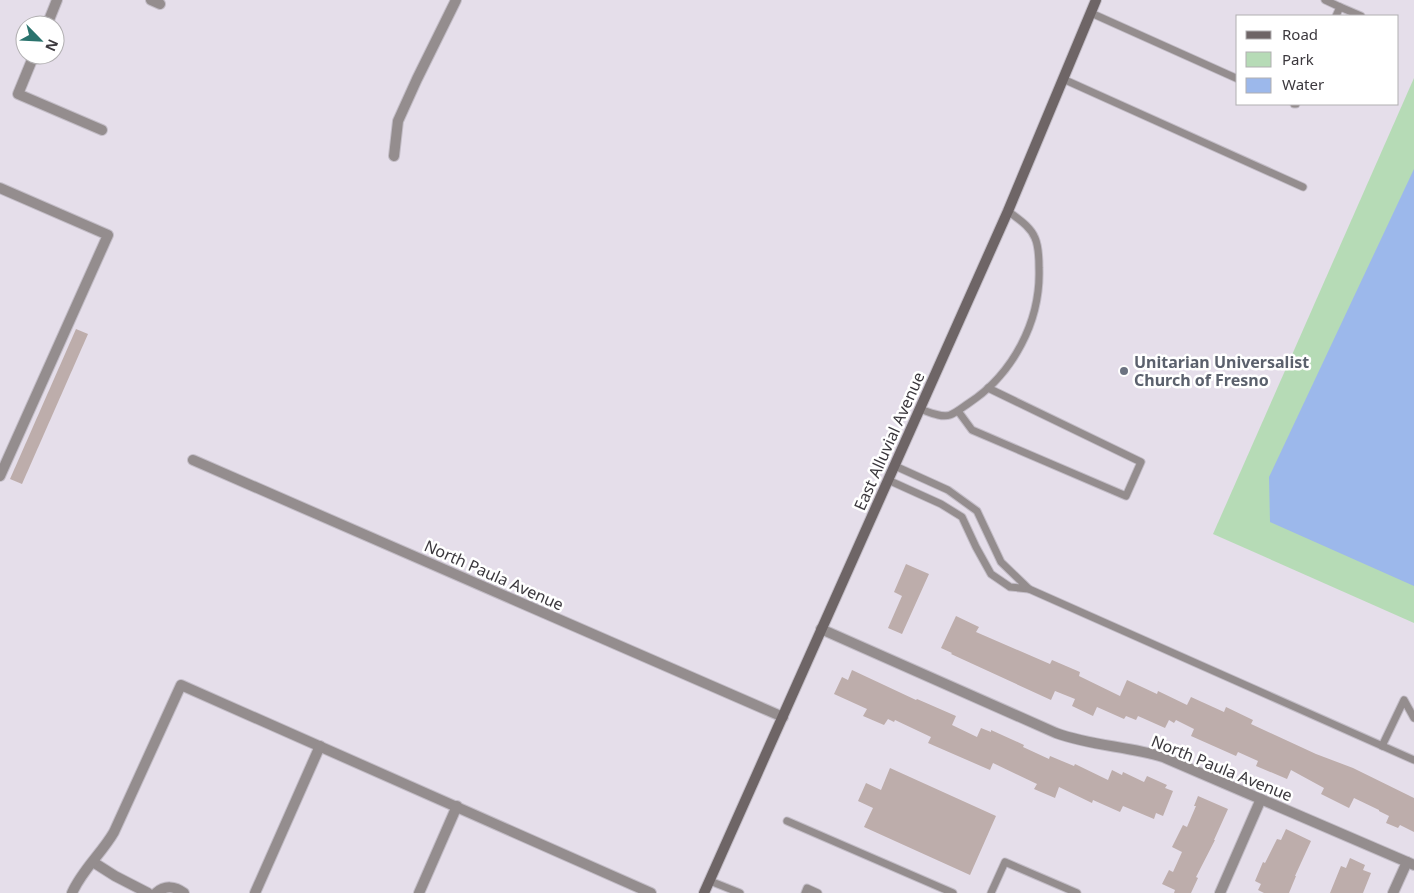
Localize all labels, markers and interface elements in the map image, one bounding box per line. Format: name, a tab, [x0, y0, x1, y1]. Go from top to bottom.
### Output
north arrow	[15, 15, 65, 65]
legend	[1236, 15, 1399, 105]
text: Road	[1282, 24, 1318, 44]
text: N	[41, 36, 63, 55]
text: Park	[1282, 49, 1314, 69]
text: Water	[1282, 74, 1324, 94]
place label: Unitarian Universalist Church of Fresno	[1134, 351, 1309, 391]
marker: Unitarian Universalist Church of Fresno	[1118, 365, 1130, 377]
street label: East Alluvial Avenue	[849, 368, 929, 514]
street label: North Paula Avenue	[421, 534, 567, 616]
street label: North Paula Avenue	[1148, 730, 1296, 806]

